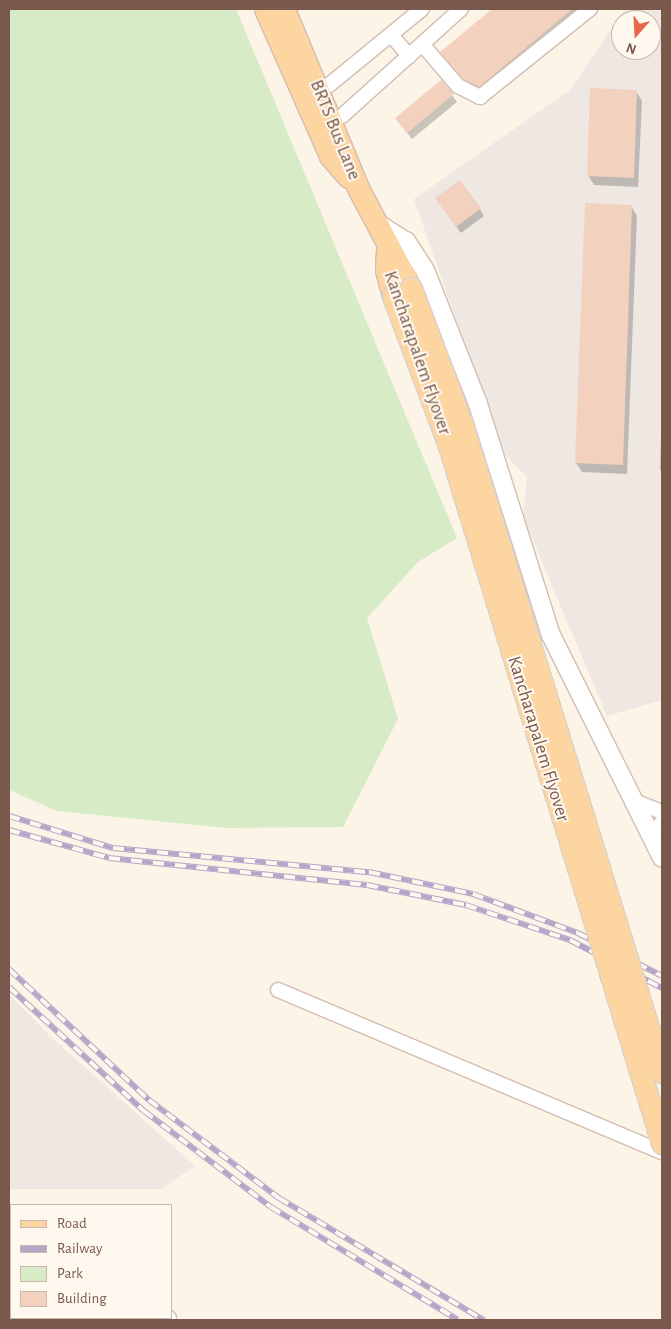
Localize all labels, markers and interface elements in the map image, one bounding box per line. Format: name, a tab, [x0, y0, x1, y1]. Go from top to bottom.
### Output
north arrow	[611, 10, 661, 60]
text: N	[625, 40, 638, 56]
street label: BRTS Bus Lane	[305, 76, 365, 184]
street label: Kancharapalem Flyover	[378, 268, 456, 438]
street label: Kancharapalem Flyover	[502, 654, 574, 824]
legend	[10, 1204, 172, 1319]
text: Road	[57, 1216, 87, 1231]
text: Railway	[57, 1241, 102, 1256]
text: Park	[57, 1266, 83, 1281]
text: Building	[57, 1291, 107, 1306]

